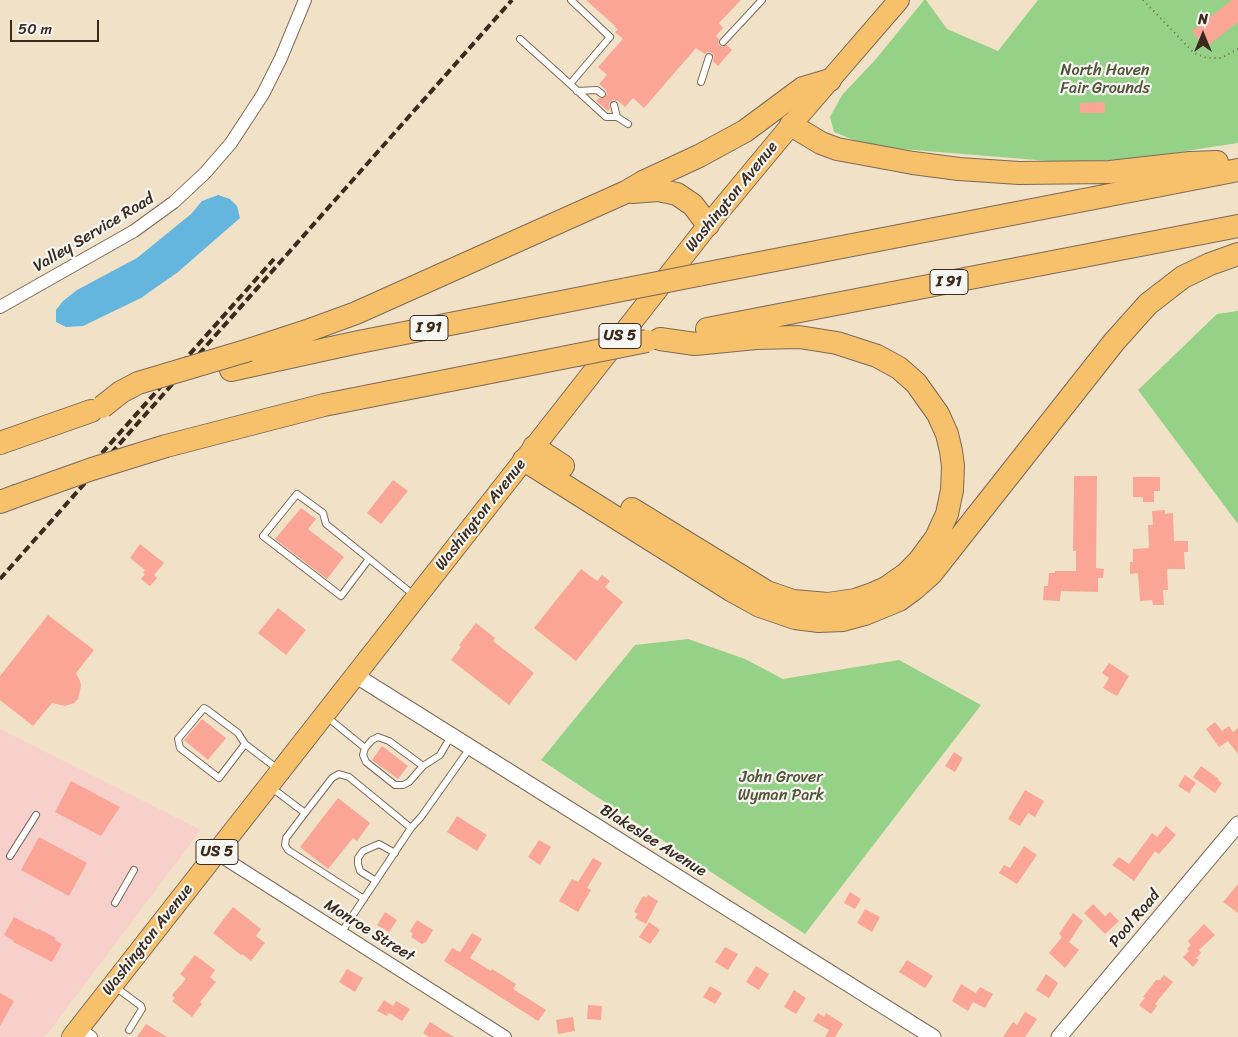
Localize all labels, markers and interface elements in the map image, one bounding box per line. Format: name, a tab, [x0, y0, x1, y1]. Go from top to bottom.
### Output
text: N	[1198, 7, 1208, 32]
scale bar	[12, 10, 101, 42]
north arrow	[1178, 10, 1228, 60]
text: 50 m	[18, 16, 52, 42]
park label: North Haven Fair Grounds	[1060, 61, 1150, 99]
street label: Washington Avenue	[682, 138, 782, 256]
street label: Valley Service Road	[30, 190, 158, 276]
road number: I 91	[930, 270, 968, 294]
road number: I 91	[410, 316, 448, 340]
road number: US 5	[599, 324, 641, 348]
street label: Washington Avenue	[432, 455, 530, 575]
park label: John Grover Wyman Park	[738, 768, 824, 806]
street label: Blakeslee Avenue	[596, 801, 710, 881]
road number: US 5	[196, 840, 238, 864]
street label: Washington Avenue	[99, 880, 197, 1000]
street label: Pool Road	[1105, 886, 1165, 952]
street label: Monroe Street	[320, 896, 418, 966]

